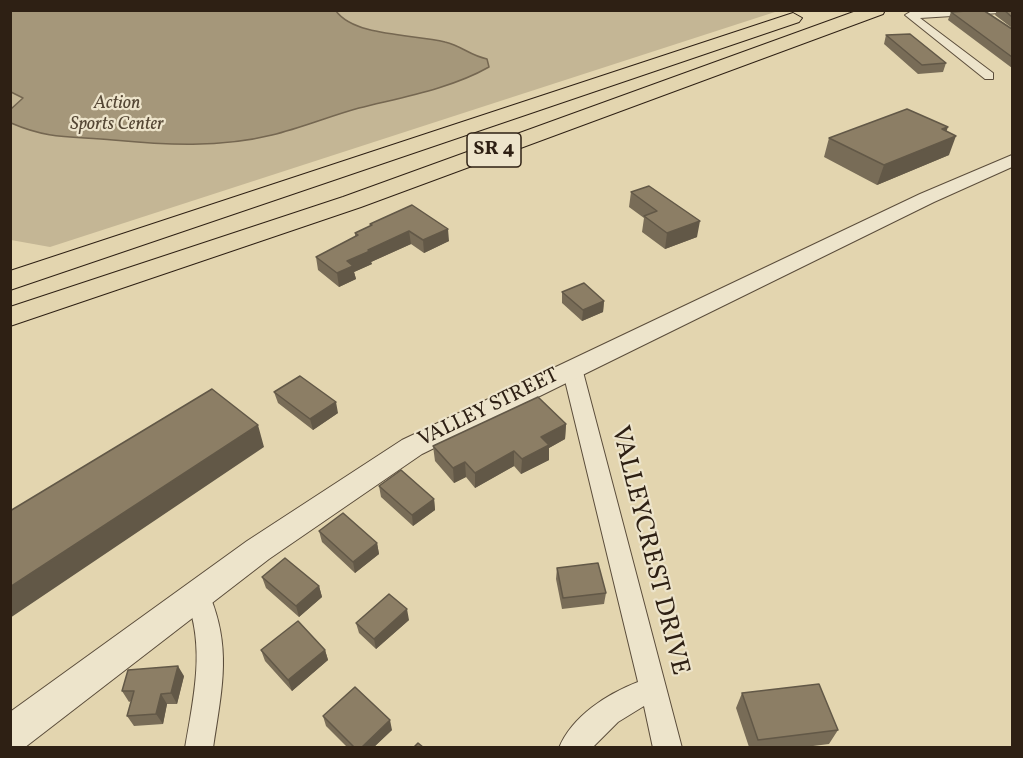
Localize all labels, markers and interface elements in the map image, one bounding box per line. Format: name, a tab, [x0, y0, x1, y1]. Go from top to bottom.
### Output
park label: Action Sports Center	[70, 94, 164, 136]
road number: SR 4	[467, 133, 521, 167]
street label: VALLEY STREET	[415, 364, 563, 454]
street label: VALLEYCREST DRIVE	[602, 423, 694, 679]

